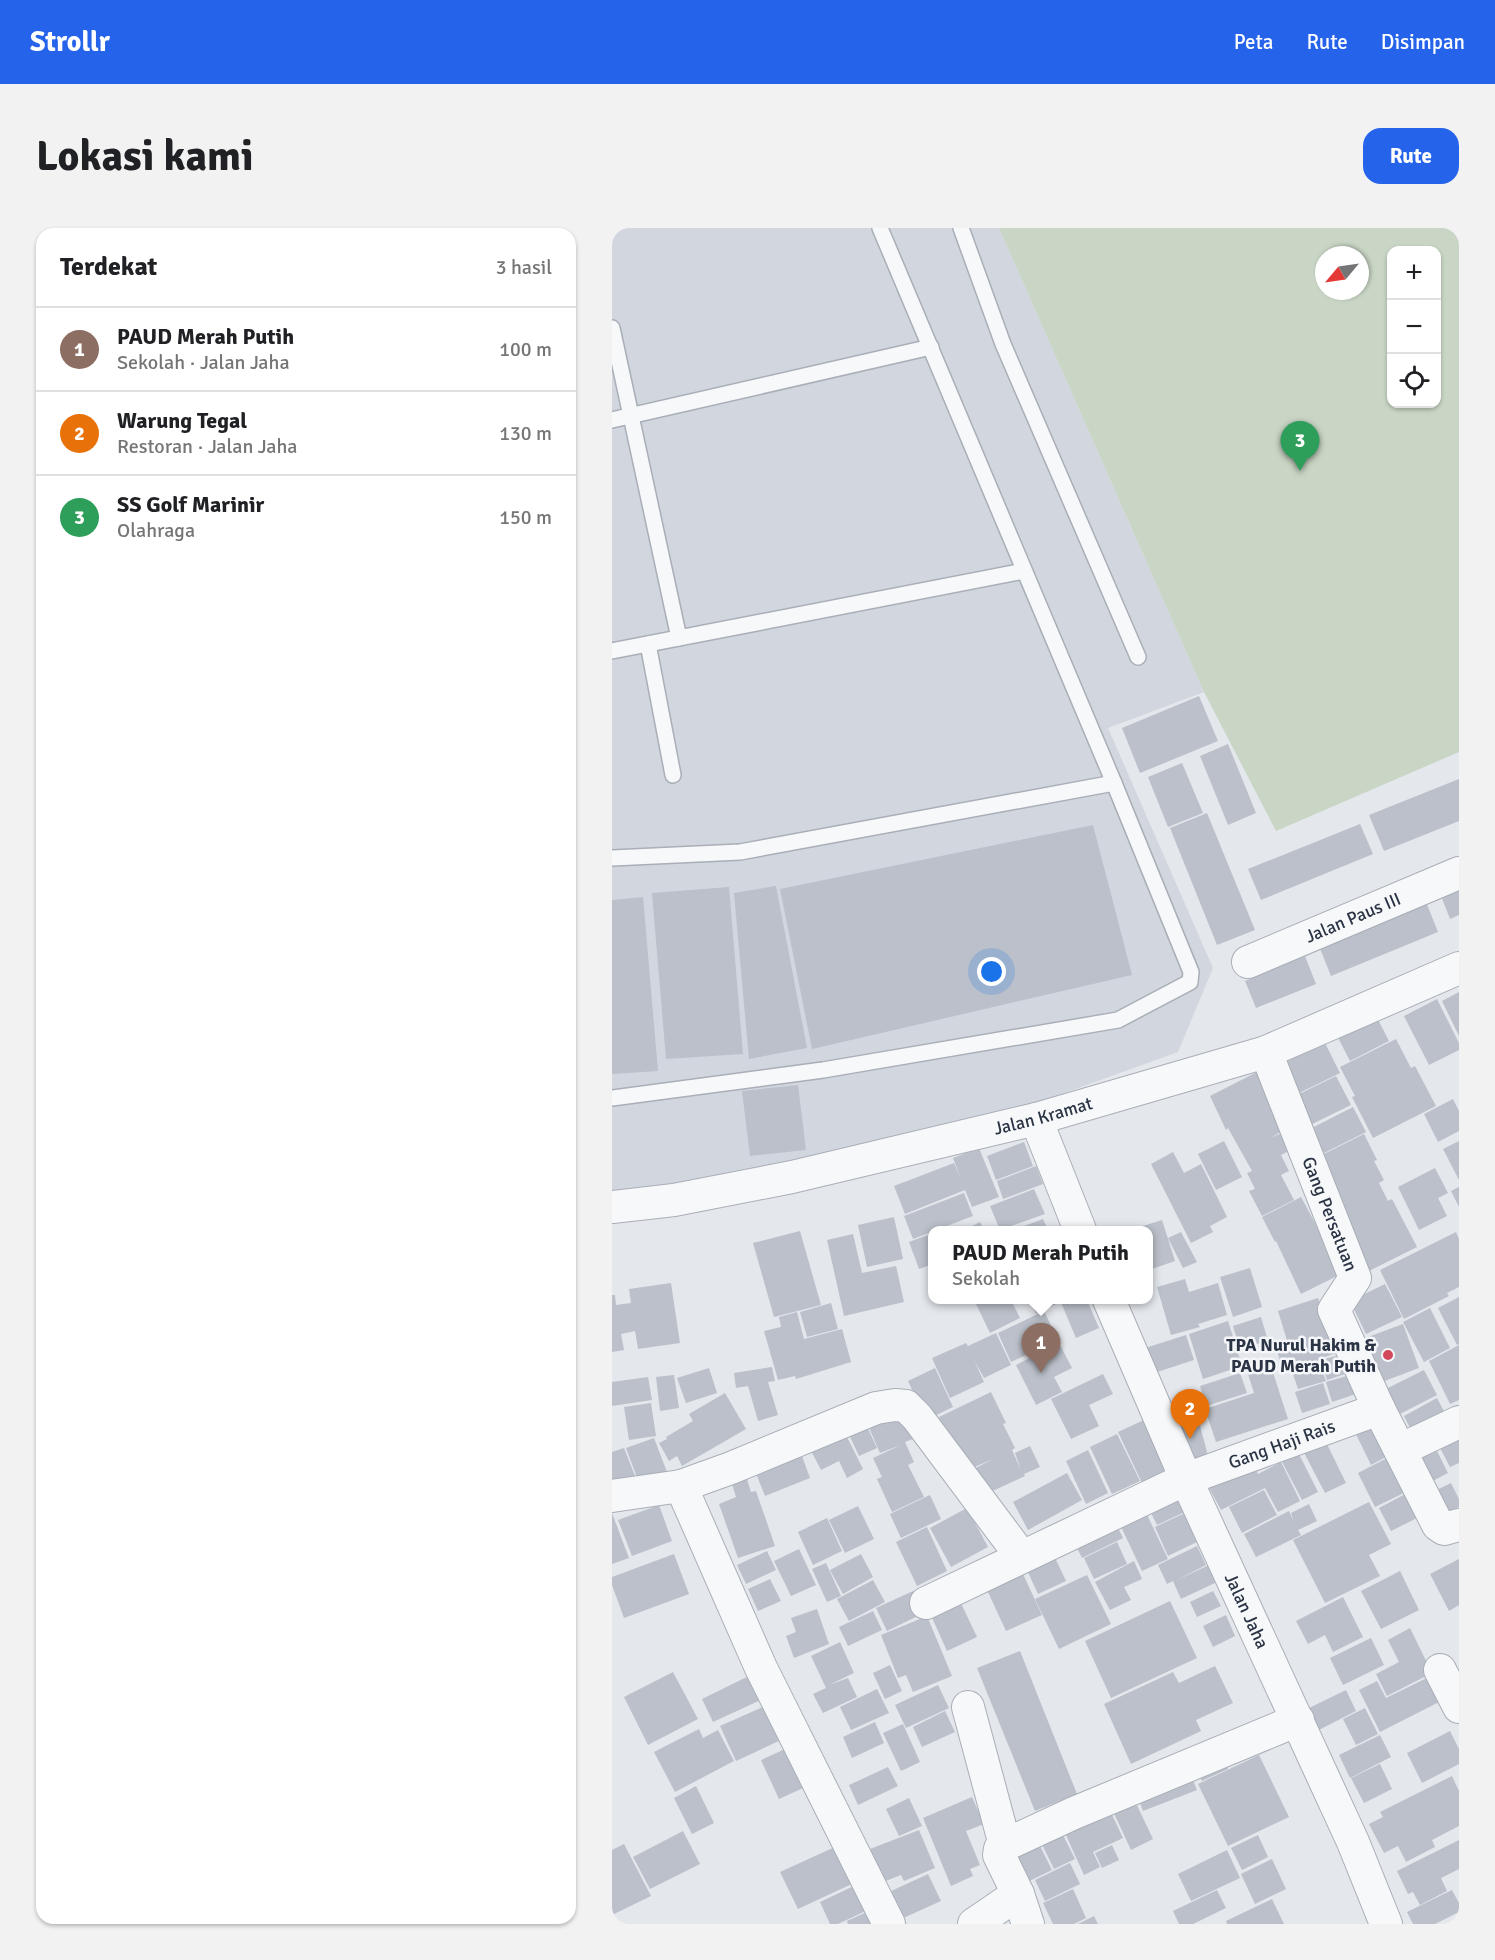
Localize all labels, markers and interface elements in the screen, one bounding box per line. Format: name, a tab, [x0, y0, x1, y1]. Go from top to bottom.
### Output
text: Strollr	[30, 25, 110, 59]
text: Peta	[1234, 29, 1274, 55]
text: Rute	[1307, 29, 1348, 55]
text: Disimpan	[1381, 29, 1465, 55]
button: Rute	[1363, 128, 1459, 184]
text: Lokasi kami	[36, 131, 254, 182]
north arrow	[1315, 246, 1369, 300]
map controls	[1387, 246, 1441, 408]
button: +	[1387, 246, 1441, 300]
text: Terdekat	[60, 251, 157, 283]
text: 3 hasil	[496, 255, 552, 280]
button: −	[1387, 300, 1441, 354]
text: PAUD Merah Putih	[117, 323, 294, 350]
text: 1	[74, 337, 85, 362]
text: 100 m	[499, 337, 552, 362]
text: Sekolah · Jalan Jaha	[117, 350, 290, 375]
button: locate	[1387, 354, 1441, 408]
text: Warung Tegal	[117, 407, 247, 434]
text: 2	[74, 421, 85, 446]
text: 130 m	[499, 421, 552, 446]
pin: 3	[1280, 422, 1320, 471]
text: Restoran · Jalan Jaha	[117, 434, 297, 459]
text: SS Golf Marinir	[117, 491, 264, 518]
text: 3	[74, 505, 85, 530]
text: 150 m	[499, 505, 552, 530]
text: Olahraga	[117, 518, 195, 543]
street label: Jalan Paus III	[1302, 888, 1404, 948]
your location	[977, 957, 1006, 986]
street label: Jalan Kramat	[992, 1092, 1095, 1140]
street label: Gang Persatuan	[1297, 1153, 1362, 1274]
popup	[928, 1226, 1153, 1304]
text: PAUD Merah Putih	[952, 1239, 1129, 1266]
text: Sekolah	[952, 1266, 1020, 1291]
pin: 1	[1022, 1324, 1060, 1373]
place label: TPA Nurul Hakim & PAUD Merah Putih	[1226, 1334, 1376, 1377]
marker: TPA Nurul Hakim & PAUD Merah Putih	[1381, 1348, 1395, 1362]
pin: 2	[1170, 1390, 1210, 1439]
street label: Gang Haji Rais	[1225, 1415, 1338, 1474]
street label: Jalan Jaha	[1220, 1570, 1274, 1652]

